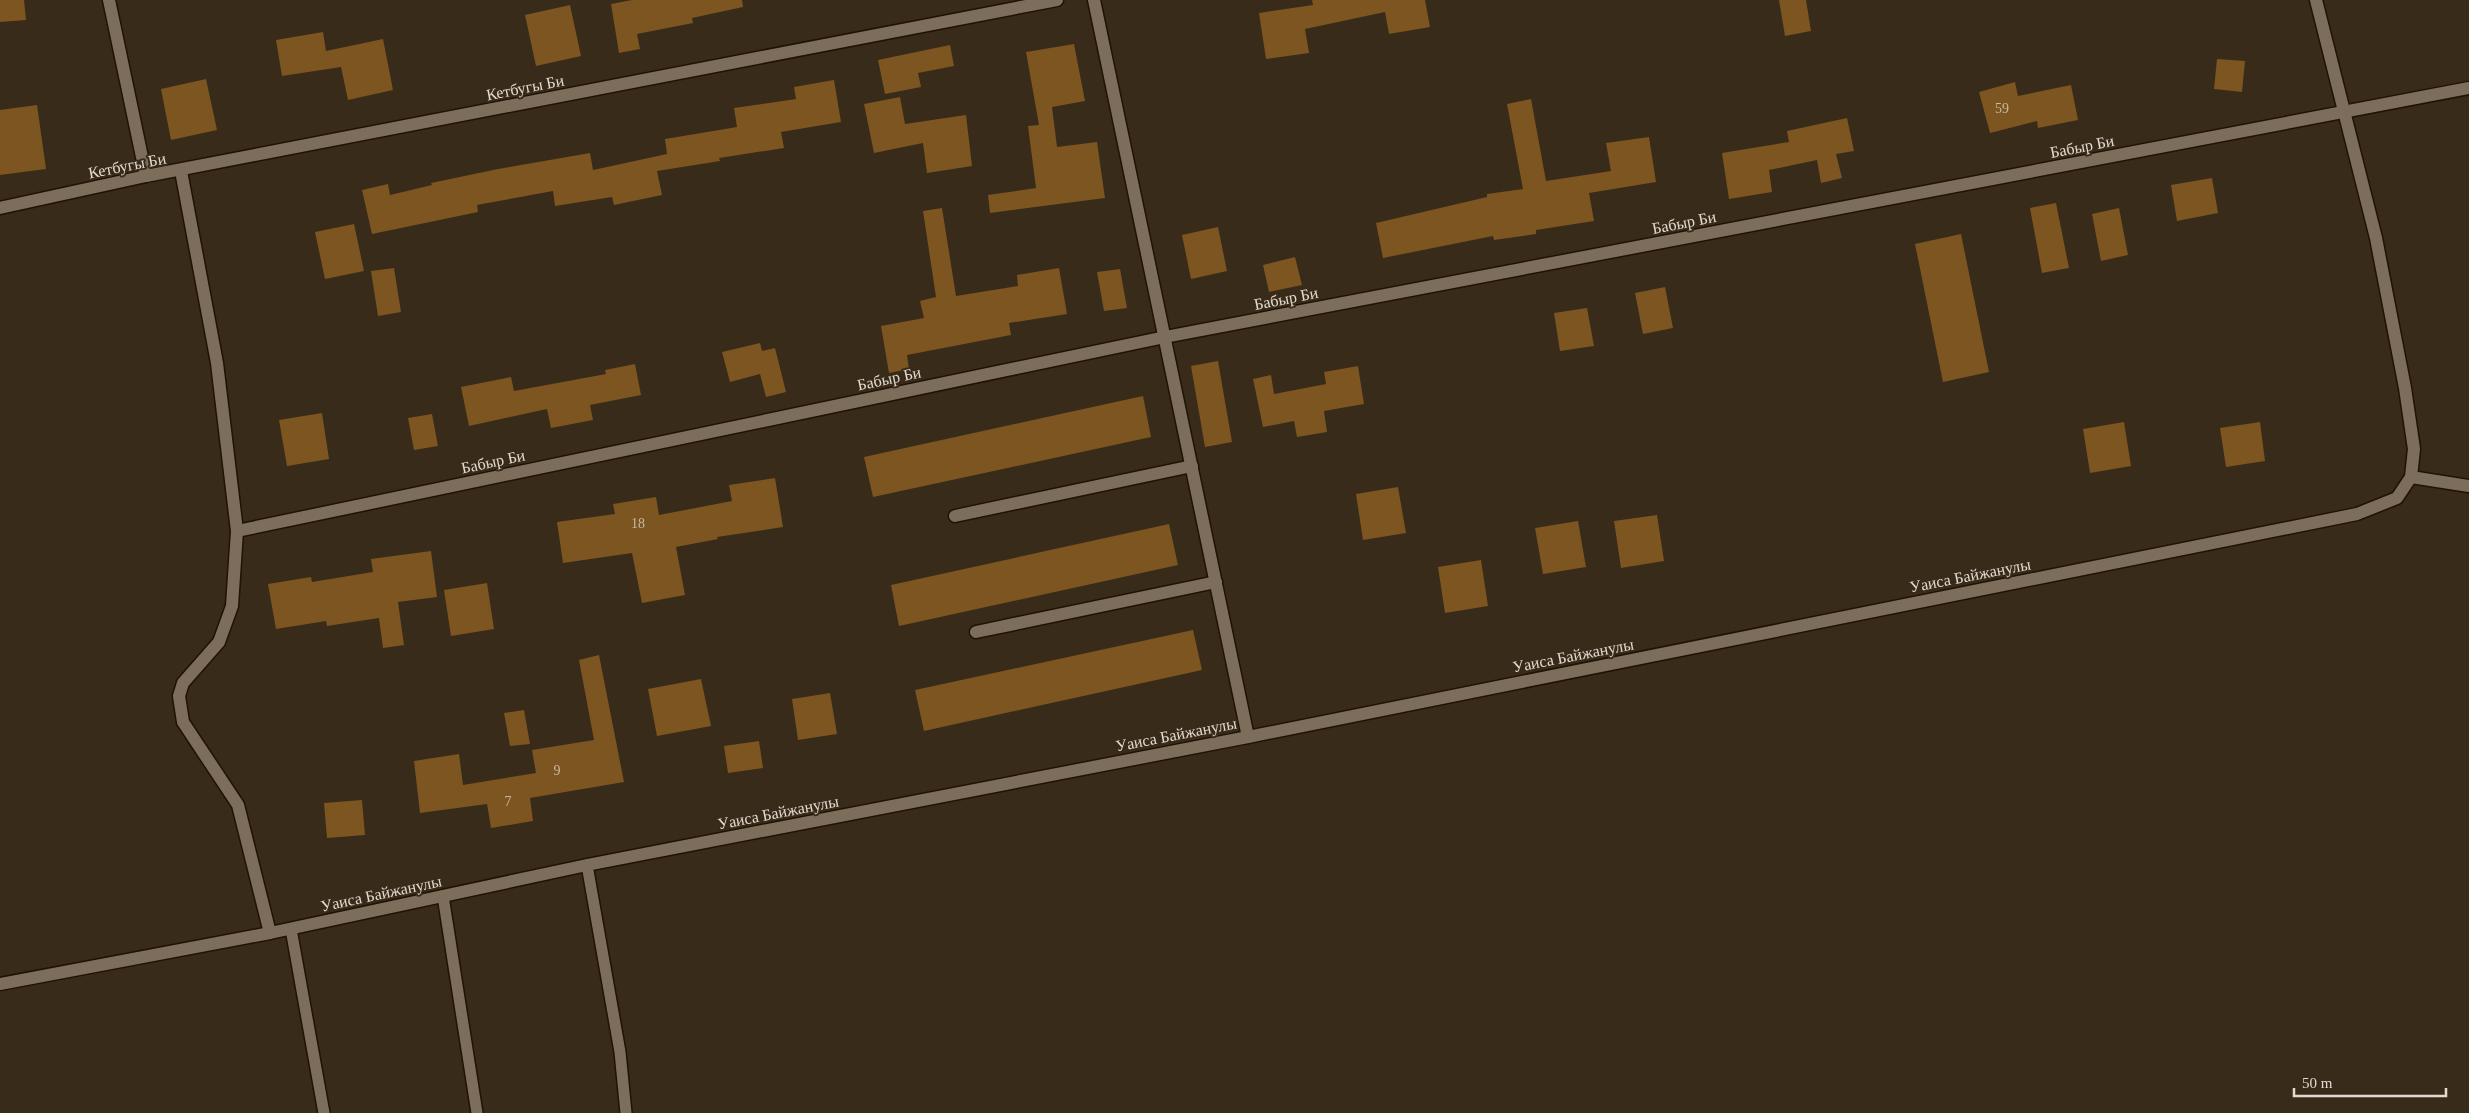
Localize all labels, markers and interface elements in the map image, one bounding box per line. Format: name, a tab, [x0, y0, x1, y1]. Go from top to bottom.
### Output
street label: Кетбугы Би	[485, 72, 566, 104]
house number: 59	[1995, 101, 2009, 116]
street label: Бабыр Би	[2049, 132, 2116, 162]
street label: Кетбугы Би	[87, 150, 168, 182]
street label: Бабыр Би	[1651, 208, 1718, 238]
street label: Бабыр Би	[1253, 284, 1320, 314]
street label: Бабыр Би	[856, 363, 923, 395]
street label: Бабыр Би	[460, 446, 527, 478]
house number: 18	[631, 516, 645, 531]
street label: Уаиса Байжанулы	[1908, 555, 2033, 597]
street label: Уаиса Байжанулы	[1511, 635, 1636, 677]
street label: Уаиса Байжанулы	[1114, 714, 1239, 756]
house number: 9	[554, 763, 561, 778]
street label: Уаиса Байжанулы	[716, 792, 841, 834]
house number: 7	[505, 794, 512, 809]
street label: Уаиса Байжанулы	[319, 872, 443, 916]
scale bar	[2294, 1066, 2446, 1098]
text: 50 m	[2302, 1075, 2333, 1091]

